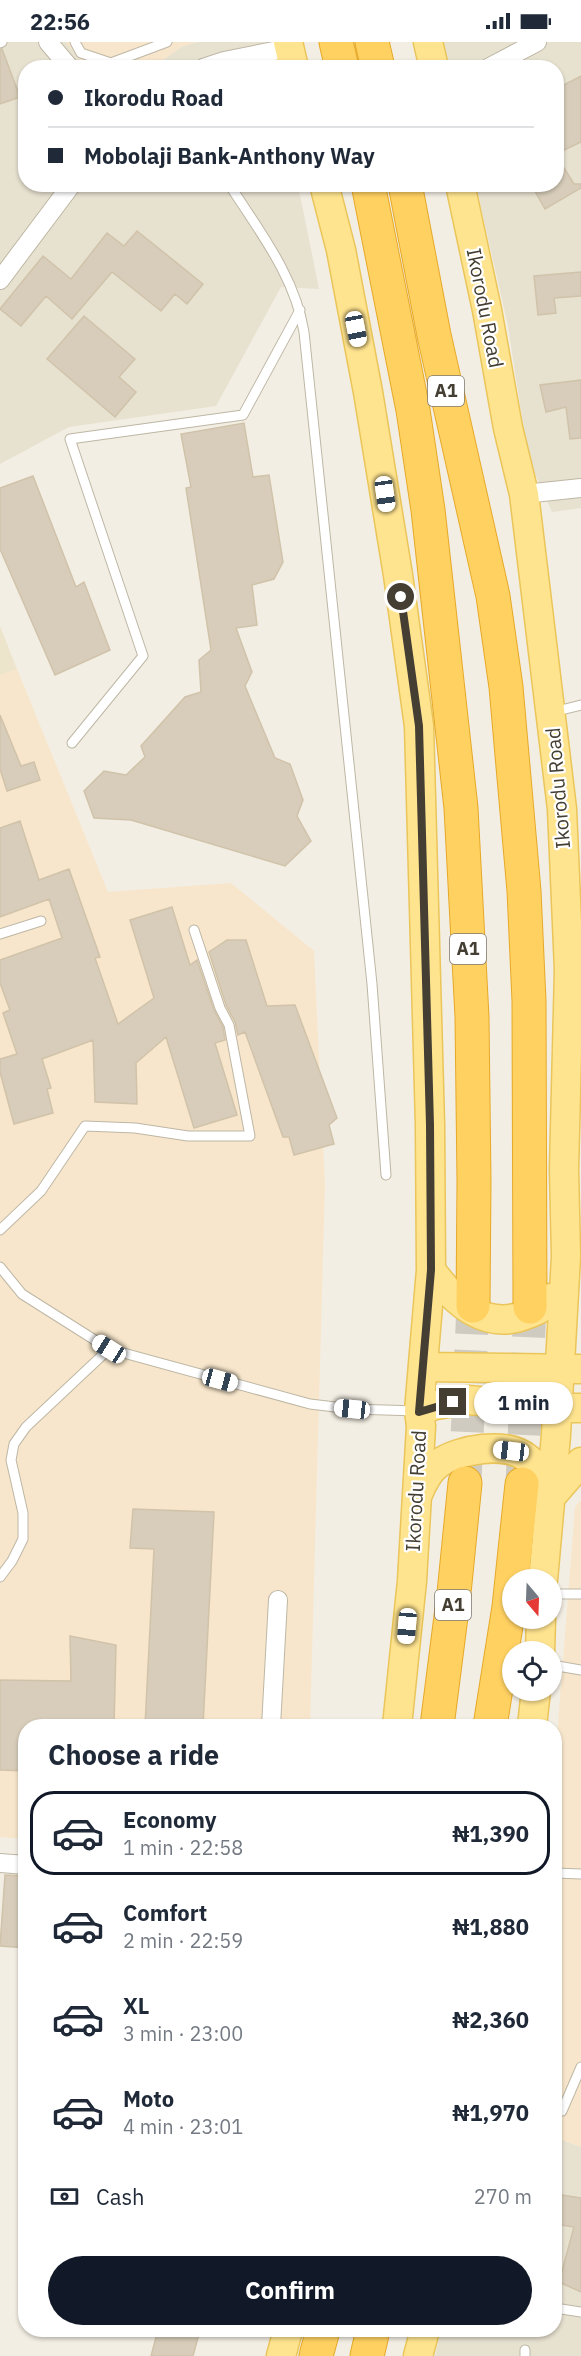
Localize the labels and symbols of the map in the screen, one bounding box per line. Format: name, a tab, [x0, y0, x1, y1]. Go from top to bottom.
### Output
street label: Ikorodu Road	[461, 246, 510, 370]
car	[344, 310, 368, 348]
road number: A1	[428, 376, 464, 406]
car	[374, 475, 396, 513]
route start	[387, 583, 414, 610]
street label: Ikorodu Road	[539, 726, 576, 850]
road number: A1	[450, 934, 486, 964]
car	[89, 1332, 129, 1366]
car	[200, 1367, 240, 1393]
callout: 1 min	[474, 1381, 573, 1423]
route end	[439, 1388, 466, 1415]
car	[333, 1398, 371, 1420]
street label: Ikorodu Road	[399, 1430, 432, 1552]
car	[492, 1440, 530, 1462]
north arrow	[502, 1569, 562, 1629]
road number: A1	[435, 1590, 471, 1620]
car	[396, 1607, 418, 1645]

